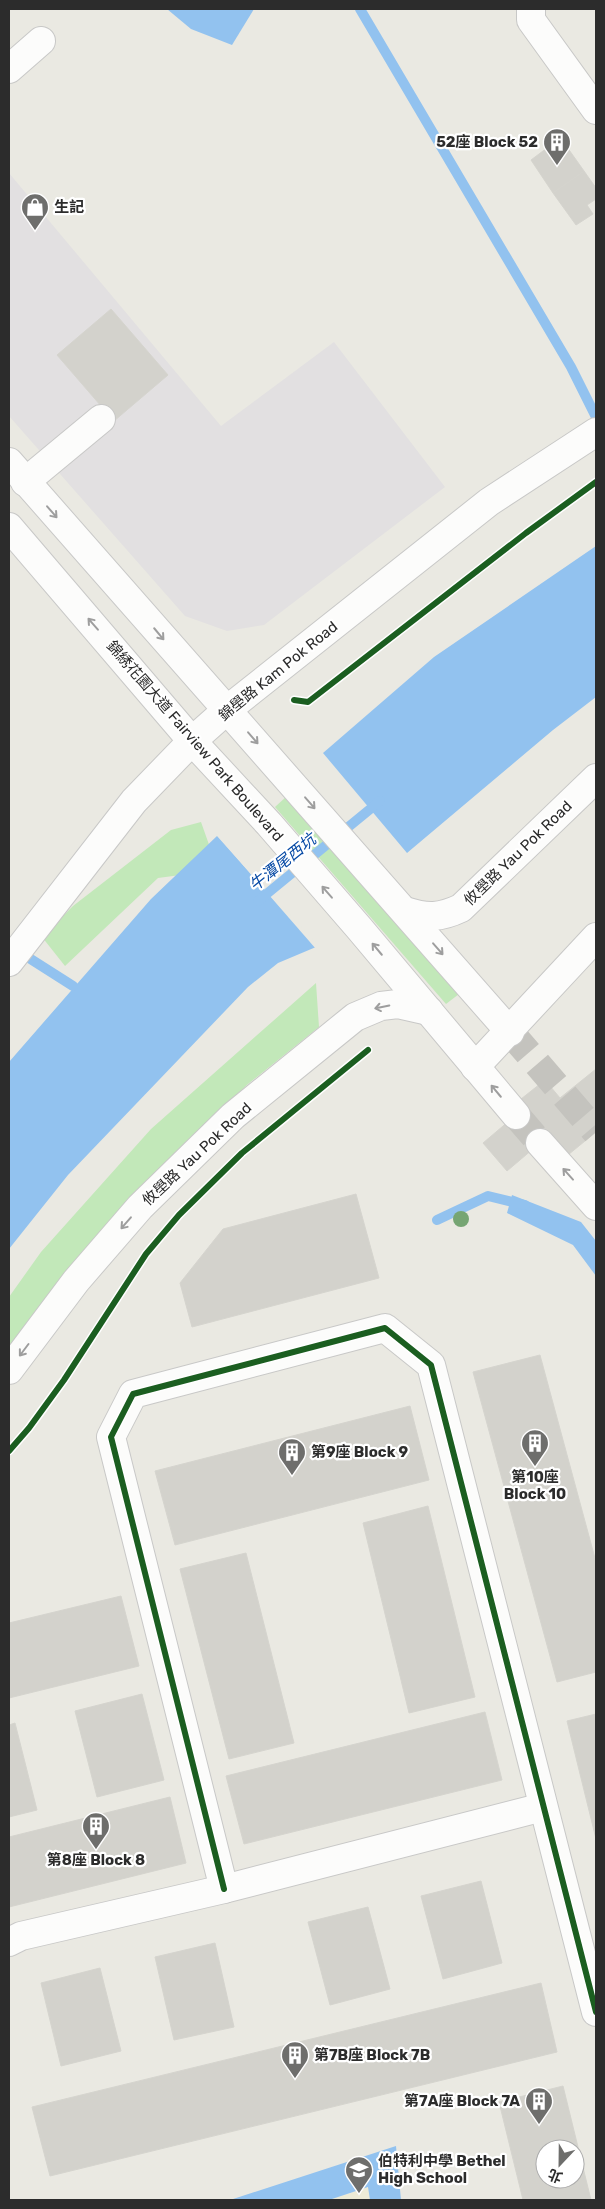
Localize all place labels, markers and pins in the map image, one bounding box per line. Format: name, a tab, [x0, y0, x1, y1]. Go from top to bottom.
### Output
building icon: 52座 Block 52	[542, 127, 572, 166]
place label: 52座 Block 52	[436, 133, 538, 151]
shop icon: 生記	[20, 192, 50, 231]
place label: 生記	[54, 198, 84, 216]
building icon: 第10座 Block 10	[520, 1428, 550, 1467]
building icon: 第9座 Block 9	[277, 1437, 307, 1476]
place label: 第9座 Block 9	[311, 1443, 409, 1461]
place label: 第10座 Block 10	[504, 1468, 566, 1503]
building icon: 第8座 Block 8	[81, 1811, 111, 1850]
place label: 第8座 Block 8	[47, 1851, 145, 1869]
building icon: 第7B座 Block 7B	[280, 2040, 310, 2079]
place label: 第7B座 Block 7B	[314, 2046, 430, 2064]
building icon: 第7A座 Block 7A	[524, 2086, 554, 2125]
place label: 第7A座 Block 7A	[404, 2092, 520, 2110]
place label: 伯特利中學 Bethel High School	[378, 2152, 506, 2187]
school or university icon: 伯特利中學 Bethel High School	[344, 2155, 374, 2194]

